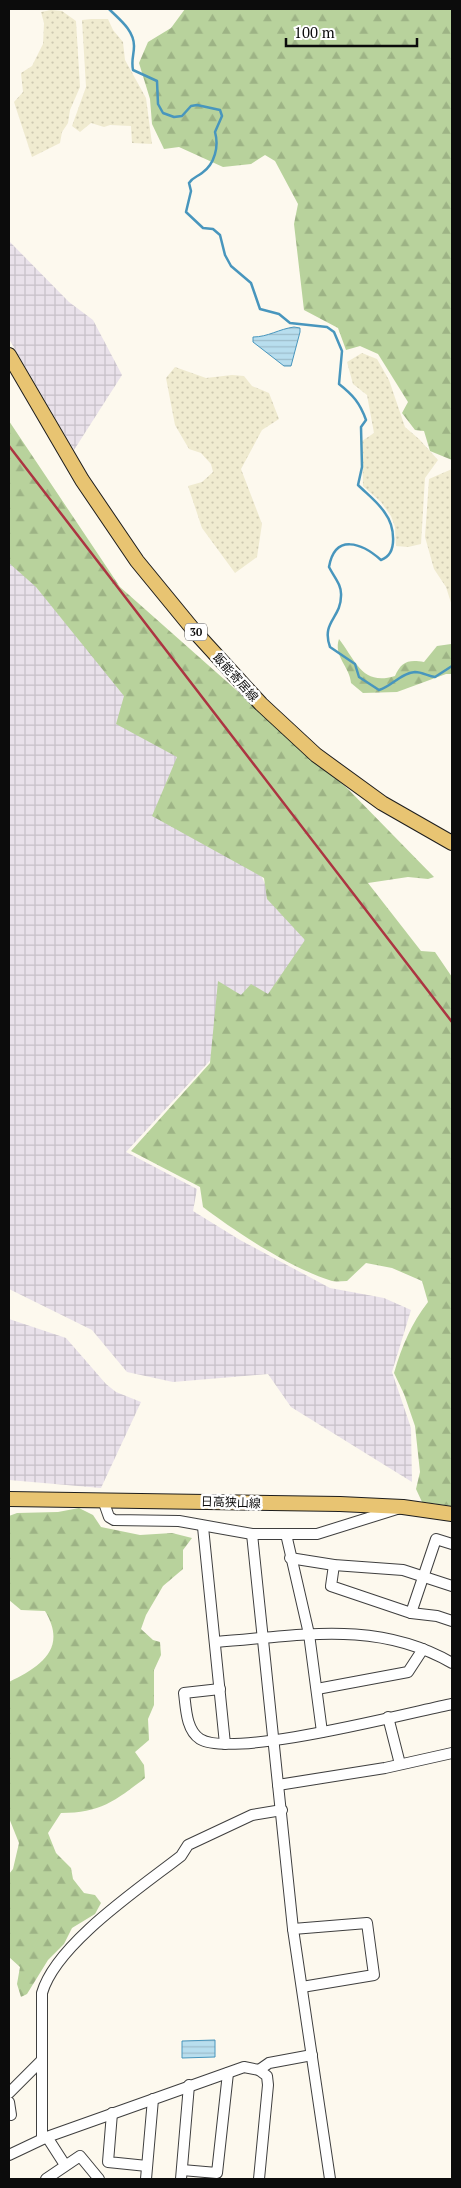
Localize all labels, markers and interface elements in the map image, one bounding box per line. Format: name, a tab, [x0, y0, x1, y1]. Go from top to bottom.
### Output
scale bar	[286, 15, 417, 47]
text: 100 m	[294, 22, 335, 42]
road number: 30	[185, 624, 207, 640]
street label: 飯能寄居線	[210, 650, 262, 704]
street label: 日高狭山線	[201, 1493, 261, 1511]

